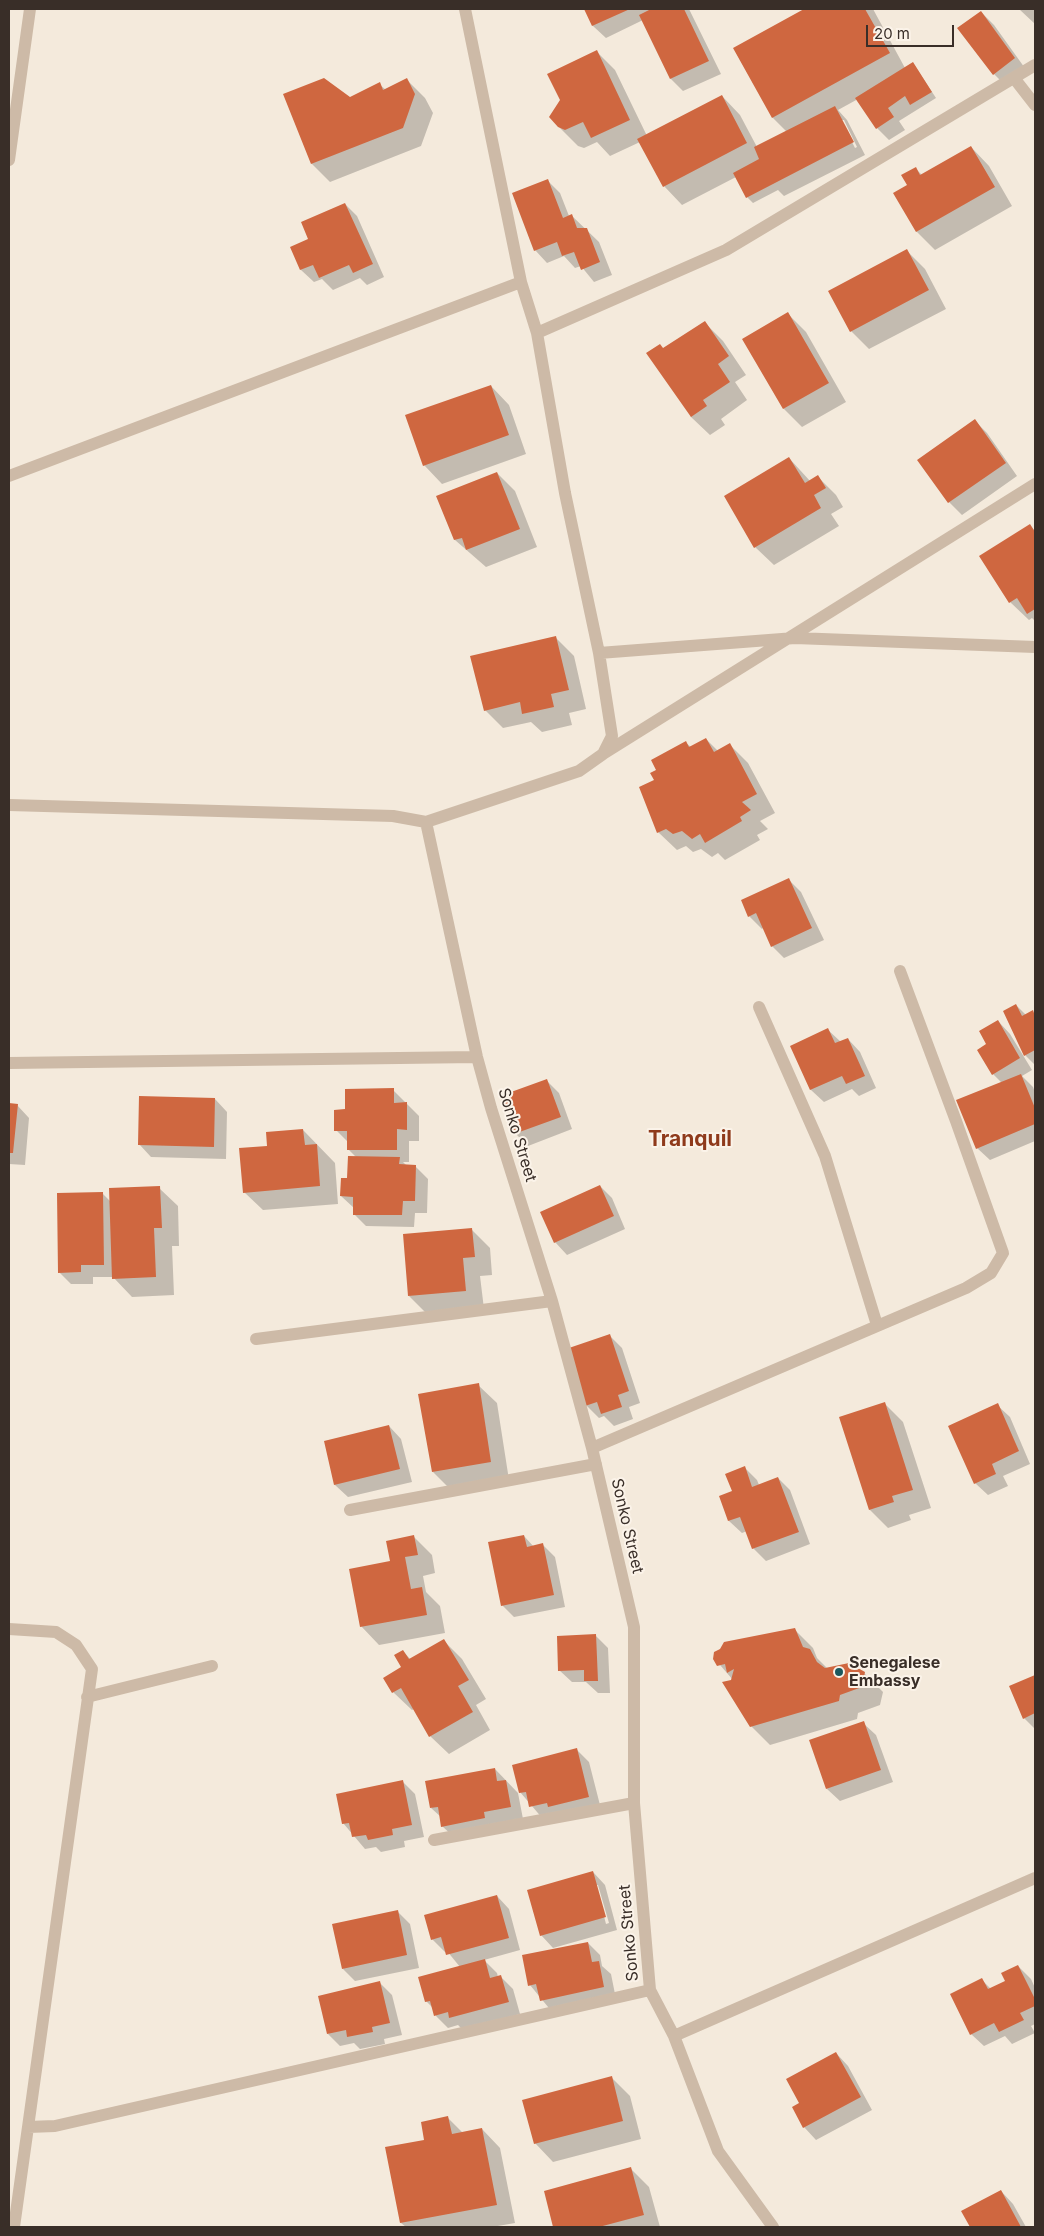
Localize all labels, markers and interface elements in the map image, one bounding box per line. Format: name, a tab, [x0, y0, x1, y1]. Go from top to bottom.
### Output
scale bar	[869, 15, 956, 47]
text: 20 m	[874, 24, 910, 43]
street label: Sonko Street	[494, 1086, 540, 1184]
district label: Tranquil	[648, 1127, 732, 1153]
street label: Sonko Street	[607, 1477, 647, 1575]
place label: Senegalese Embassy	[849, 1653, 940, 1691]
marker: Senegalese Embassy	[833, 1666, 845, 1678]
street label: Sonko Street	[615, 1884, 643, 1982]

